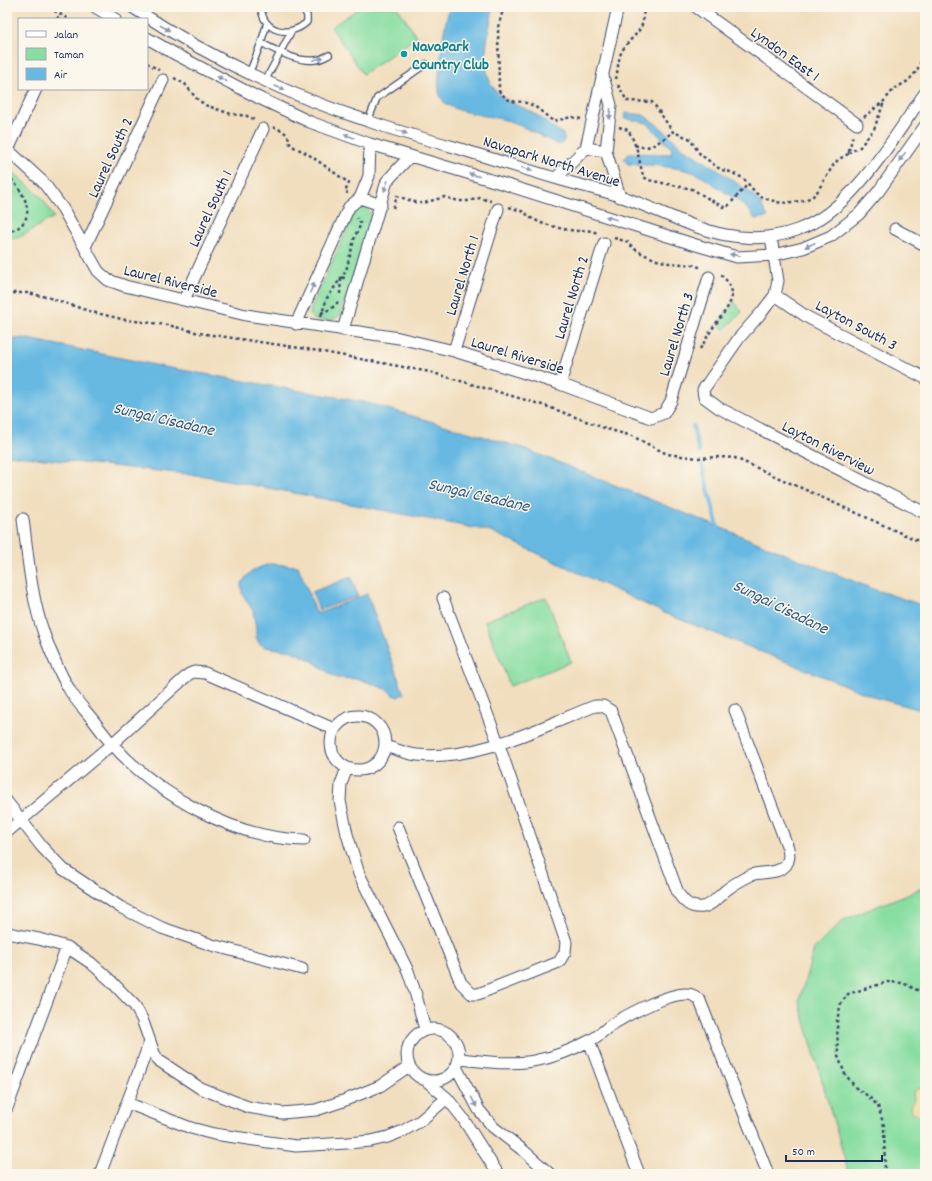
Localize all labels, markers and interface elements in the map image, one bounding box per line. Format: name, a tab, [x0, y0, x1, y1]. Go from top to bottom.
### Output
legend	[18, 18, 148, 90]
street label: Lyndon East 1	[745, 22, 824, 88]
one-way arrow	[159, 24, 171, 31]
text: Jalan	[54, 27, 78, 44]
place label: NavaPark Country Club	[412, 36, 489, 77]
text: Taman	[54, 47, 84, 64]
marker: NavaPark Country Club	[399, 49, 409, 59]
one-way arrow	[312, 55, 324, 61]
text: Air	[54, 67, 68, 84]
one-way arrow	[217, 76, 228, 82]
one-way arrow	[274, 85, 286, 91]
one-way arrow	[607, 108, 614, 120]
street label: Laurel South 2	[83, 114, 140, 202]
one-way arrow	[396, 129, 408, 135]
street label: Navapark North Avenue	[480, 131, 623, 194]
one-way arrow	[343, 133, 355, 139]
one-way arrow	[898, 152, 906, 163]
one-way arrow	[521, 166, 533, 172]
street label: Laurel South 1	[183, 167, 239, 251]
one-way arrow	[467, 172, 479, 178]
one-way arrow	[383, 181, 389, 193]
one-way arrow	[605, 215, 617, 221]
street label: Laurel North 1	[440, 233, 486, 319]
one-way arrow	[804, 242, 816, 248]
one-way arrow	[729, 252, 742, 258]
street label: Laurel North 2	[549, 253, 596, 342]
street label: Laurel Riverside	[121, 260, 220, 305]
one-way arrow	[309, 282, 315, 293]
street label: Laurel North 3	[654, 290, 701, 379]
street label: Layton South 3	[811, 295, 901, 357]
street label: Laurel Riverside	[468, 331, 567, 381]
water label: Sungai Cisadane	[110, 398, 218, 445]
street label: Layton Riverview	[777, 416, 878, 483]
water label: Sungai Cisadane	[425, 474, 533, 521]
water label: Sungai Cisadane	[728, 575, 833, 643]
one-way arrow	[471, 1096, 477, 1108]
scale bar	[786, 1137, 882, 1163]
text: 50 m	[792, 1144, 815, 1161]

